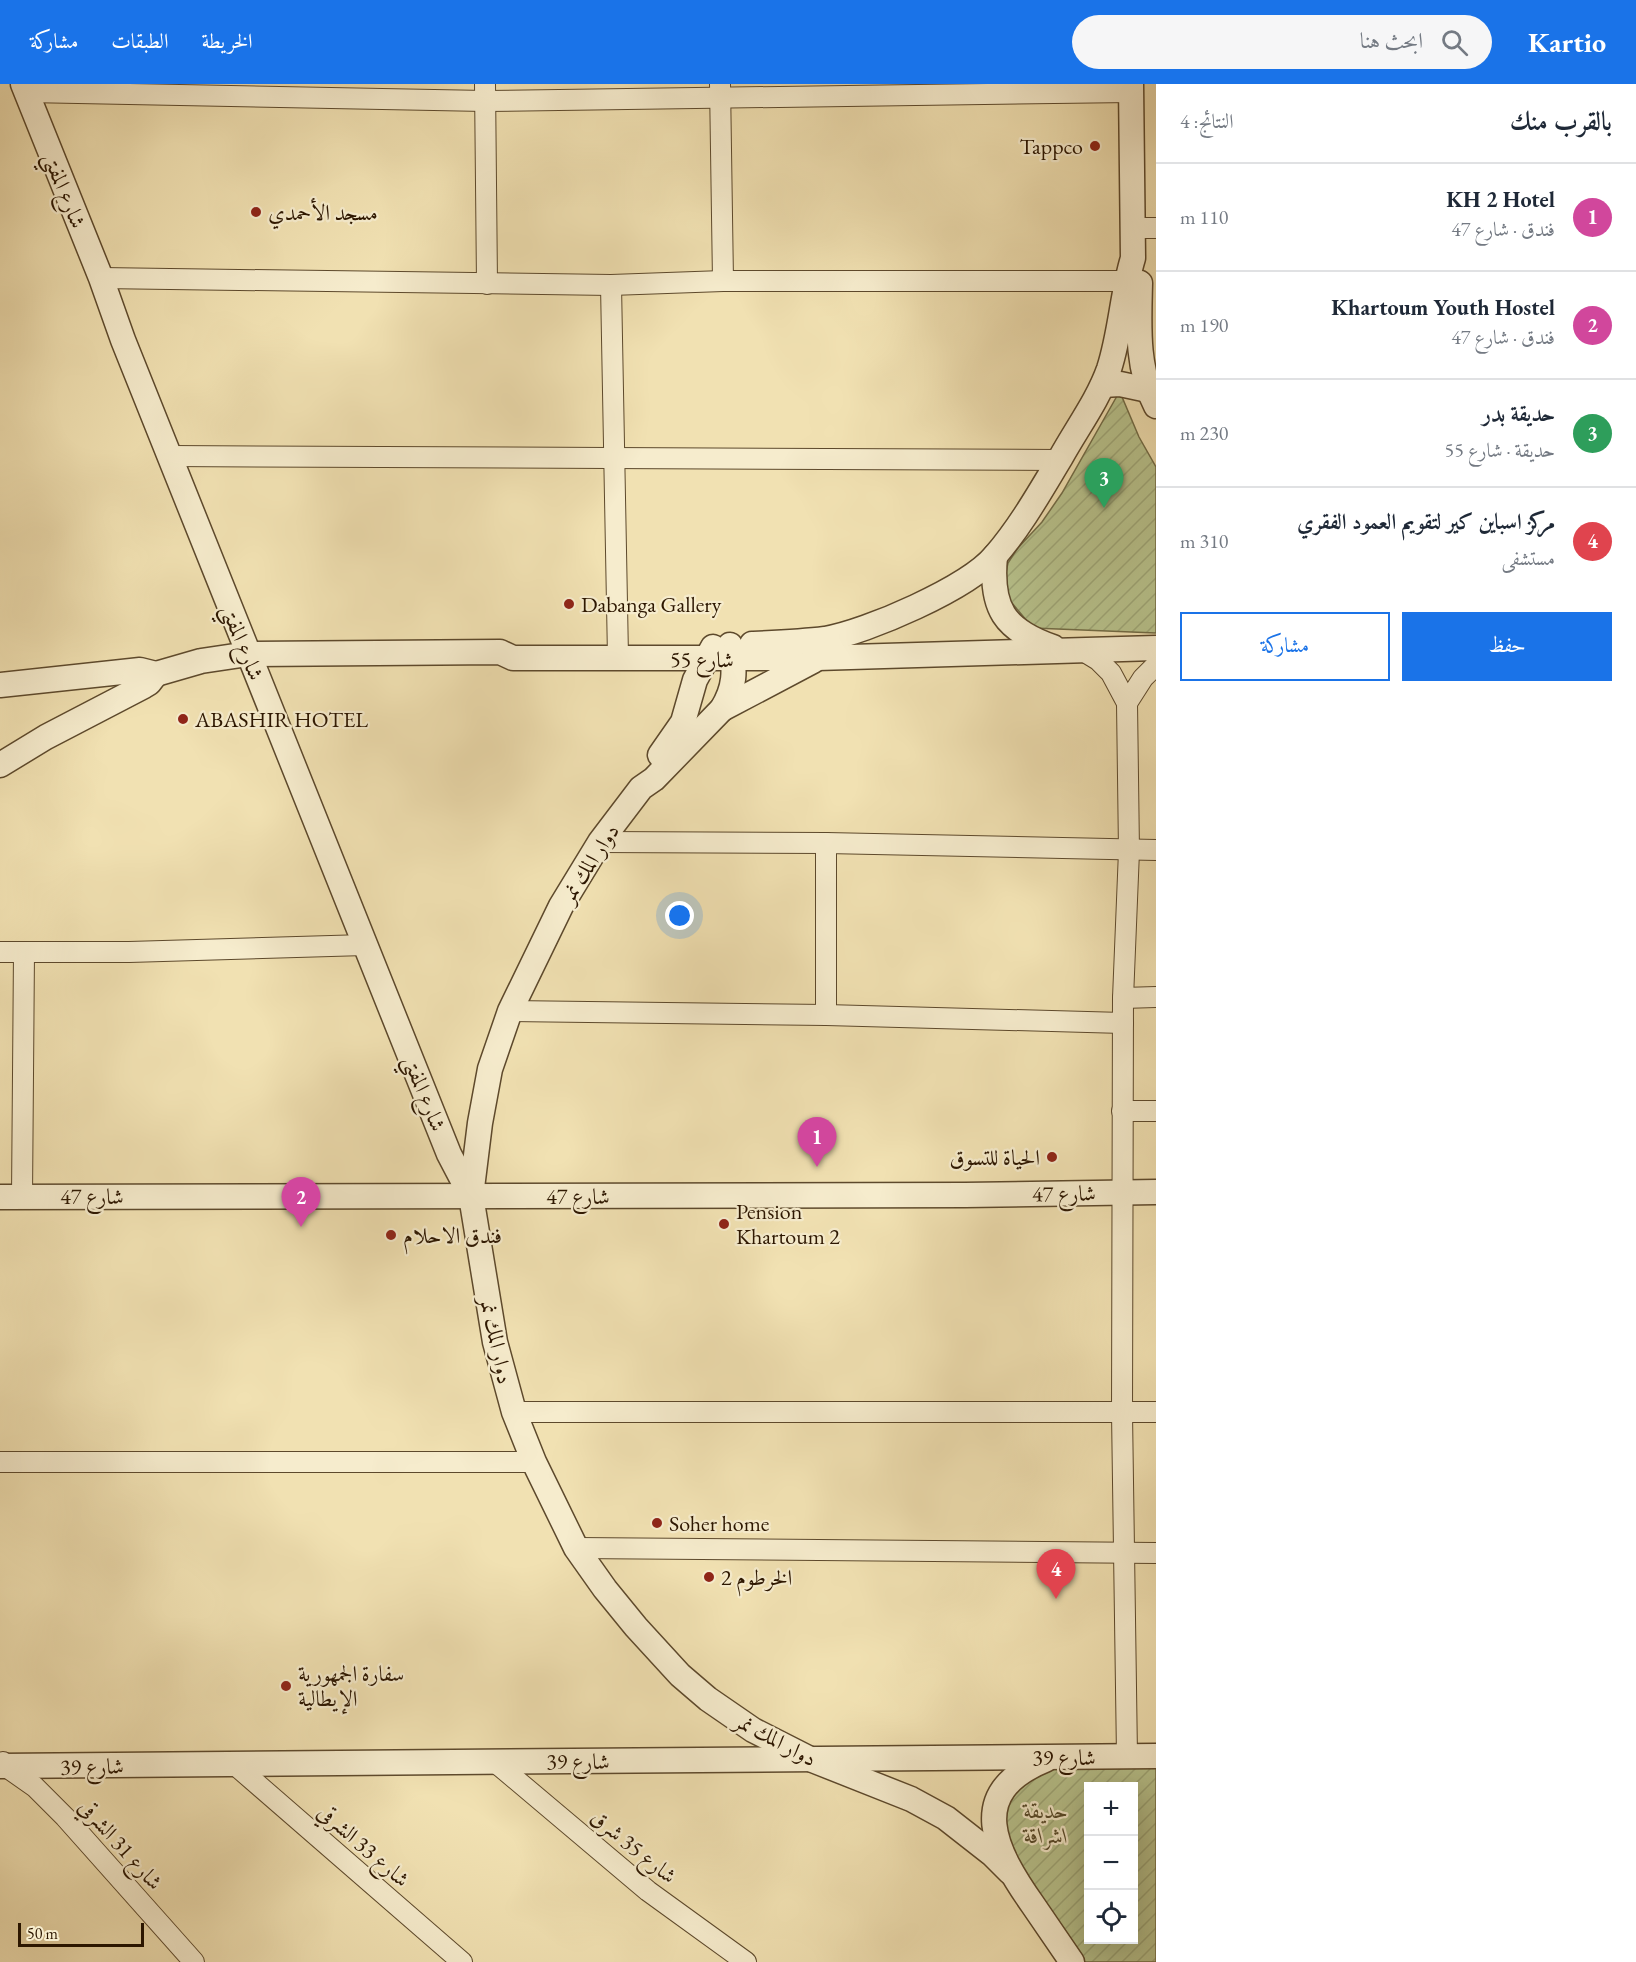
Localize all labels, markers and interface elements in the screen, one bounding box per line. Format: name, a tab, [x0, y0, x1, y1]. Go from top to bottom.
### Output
search box	[1072, 15, 1492, 69]
text: Kartio	[1528, 24, 1606, 60]
text: ابحث هنا	[1360, 26, 1423, 55]
icon: search	[1438, 26, 1471, 59]
text: مشاركة	[30, 27, 78, 54]
text: الطبقات	[111, 27, 168, 54]
text: الخريطة	[201, 27, 253, 54]
text: بالقرب منك	[1510, 104, 1612, 138]
text: النتائج: 4	[1180, 108, 1234, 134]
place label: Tappco	[1020, 132, 1083, 161]
marker: Tappco	[1088, 139, 1102, 153]
street label: شارع المفتي	[31, 148, 93, 235]
text: KH 2 Hotel	[1446, 185, 1555, 214]
place label: مسجد الأحمدي	[268, 197, 378, 230]
text: 110 m	[1180, 204, 1228, 230]
text: 1	[1587, 204, 1598, 230]
marker: مسجد الأحمدي	[249, 205, 263, 219]
text: فندق · شارع 47	[1451, 216, 1555, 242]
text: Khartoum Youth Hostel	[1331, 293, 1555, 322]
text: 190 m	[1180, 312, 1228, 338]
text: 2	[1587, 312, 1598, 338]
text: فندق · شارع 47	[1451, 324, 1555, 350]
text: حديقة بدر	[1482, 399, 1555, 428]
text: 230 m	[1180, 420, 1228, 446]
text: 3	[1587, 420, 1598, 446]
text: حديقة · شارع 55	[1445, 437, 1555, 463]
pin: 3	[1084, 458, 1124, 508]
text: مركز اسباين كير لتقويم العمود الفقري	[1297, 507, 1555, 536]
text: 310 m	[1180, 528, 1228, 554]
text: 4	[1587, 528, 1598, 554]
text: مستشفى	[1502, 545, 1555, 571]
place label: Dabanga Gallery	[581, 590, 722, 619]
marker: Dabanga Gallery	[562, 597, 576, 611]
street label: شارع المفتي	[209, 600, 271, 687]
button: مشاركة	[1180, 612, 1390, 681]
button: حفظ	[1402, 612, 1612, 681]
street label: شارع 55	[670, 644, 734, 679]
place label: ABASHIR HOTEL	[194, 705, 368, 734]
marker: ABASHIR HOTEL	[176, 712, 190, 726]
street label: دوار المك نمر	[552, 818, 626, 910]
your location	[665, 901, 694, 930]
street label: شارع المفتي	[391, 1051, 453, 1138]
pin: 1	[798, 1118, 836, 1167]
place label: الحياة للتسوق	[950, 1143, 1040, 1172]
marker: الحياة للتسوق	[1045, 1150, 1059, 1164]
pin: 2	[282, 1178, 320, 1227]
street label: شارع 47	[1032, 1178, 1096, 1213]
street label: شارع 47	[60, 1182, 124, 1215]
street label: شارع 47	[546, 1182, 610, 1215]
place label: Pension Khartoum 2	[736, 1197, 840, 1251]
marker: Pension Khartoum 2	[717, 1217, 731, 1231]
place label: فندق الاحلام	[403, 1221, 502, 1255]
marker: فندق الاحلام	[384, 1228, 398, 1242]
street label: دوار المك نمر	[473, 1292, 520, 1387]
place label: Soher home	[669, 1509, 770, 1538]
marker: Soher home	[650, 1516, 664, 1530]
pin: 4	[1036, 1550, 1076, 1599]
place label: الخرطوم 2	[721, 1563, 792, 1597]
marker: الخرطوم 2	[702, 1570, 716, 1584]
place label: سفارة الجمهورية الإيطالية	[298, 1659, 404, 1715]
marker: سفارة الجمهورية الإيطالية	[279, 1679, 293, 1693]
street label: دوار المك نمر	[728, 1705, 822, 1773]
street label: شارع 39	[1032, 1743, 1096, 1776]
street label: شارع 39	[546, 1747, 610, 1780]
street label: شارع 39	[60, 1751, 124, 1786]
map controls	[1084, 1782, 1138, 1944]
button: +	[1084, 1782, 1138, 1836]
street label: شارع 31 الشرقي	[69, 1793, 169, 1899]
park label: حديقة اشراقة	[1022, 1796, 1068, 1850]
street label: شارع 33 الشرقي	[309, 1797, 416, 1896]
street label: شارع 35 شرق	[582, 1803, 683, 1893]
button: −	[1084, 1836, 1138, 1890]
button: locate	[1084, 1890, 1138, 1944]
scale bar	[18, 1920, 144, 1948]
text: 50 m	[27, 1923, 58, 1944]

